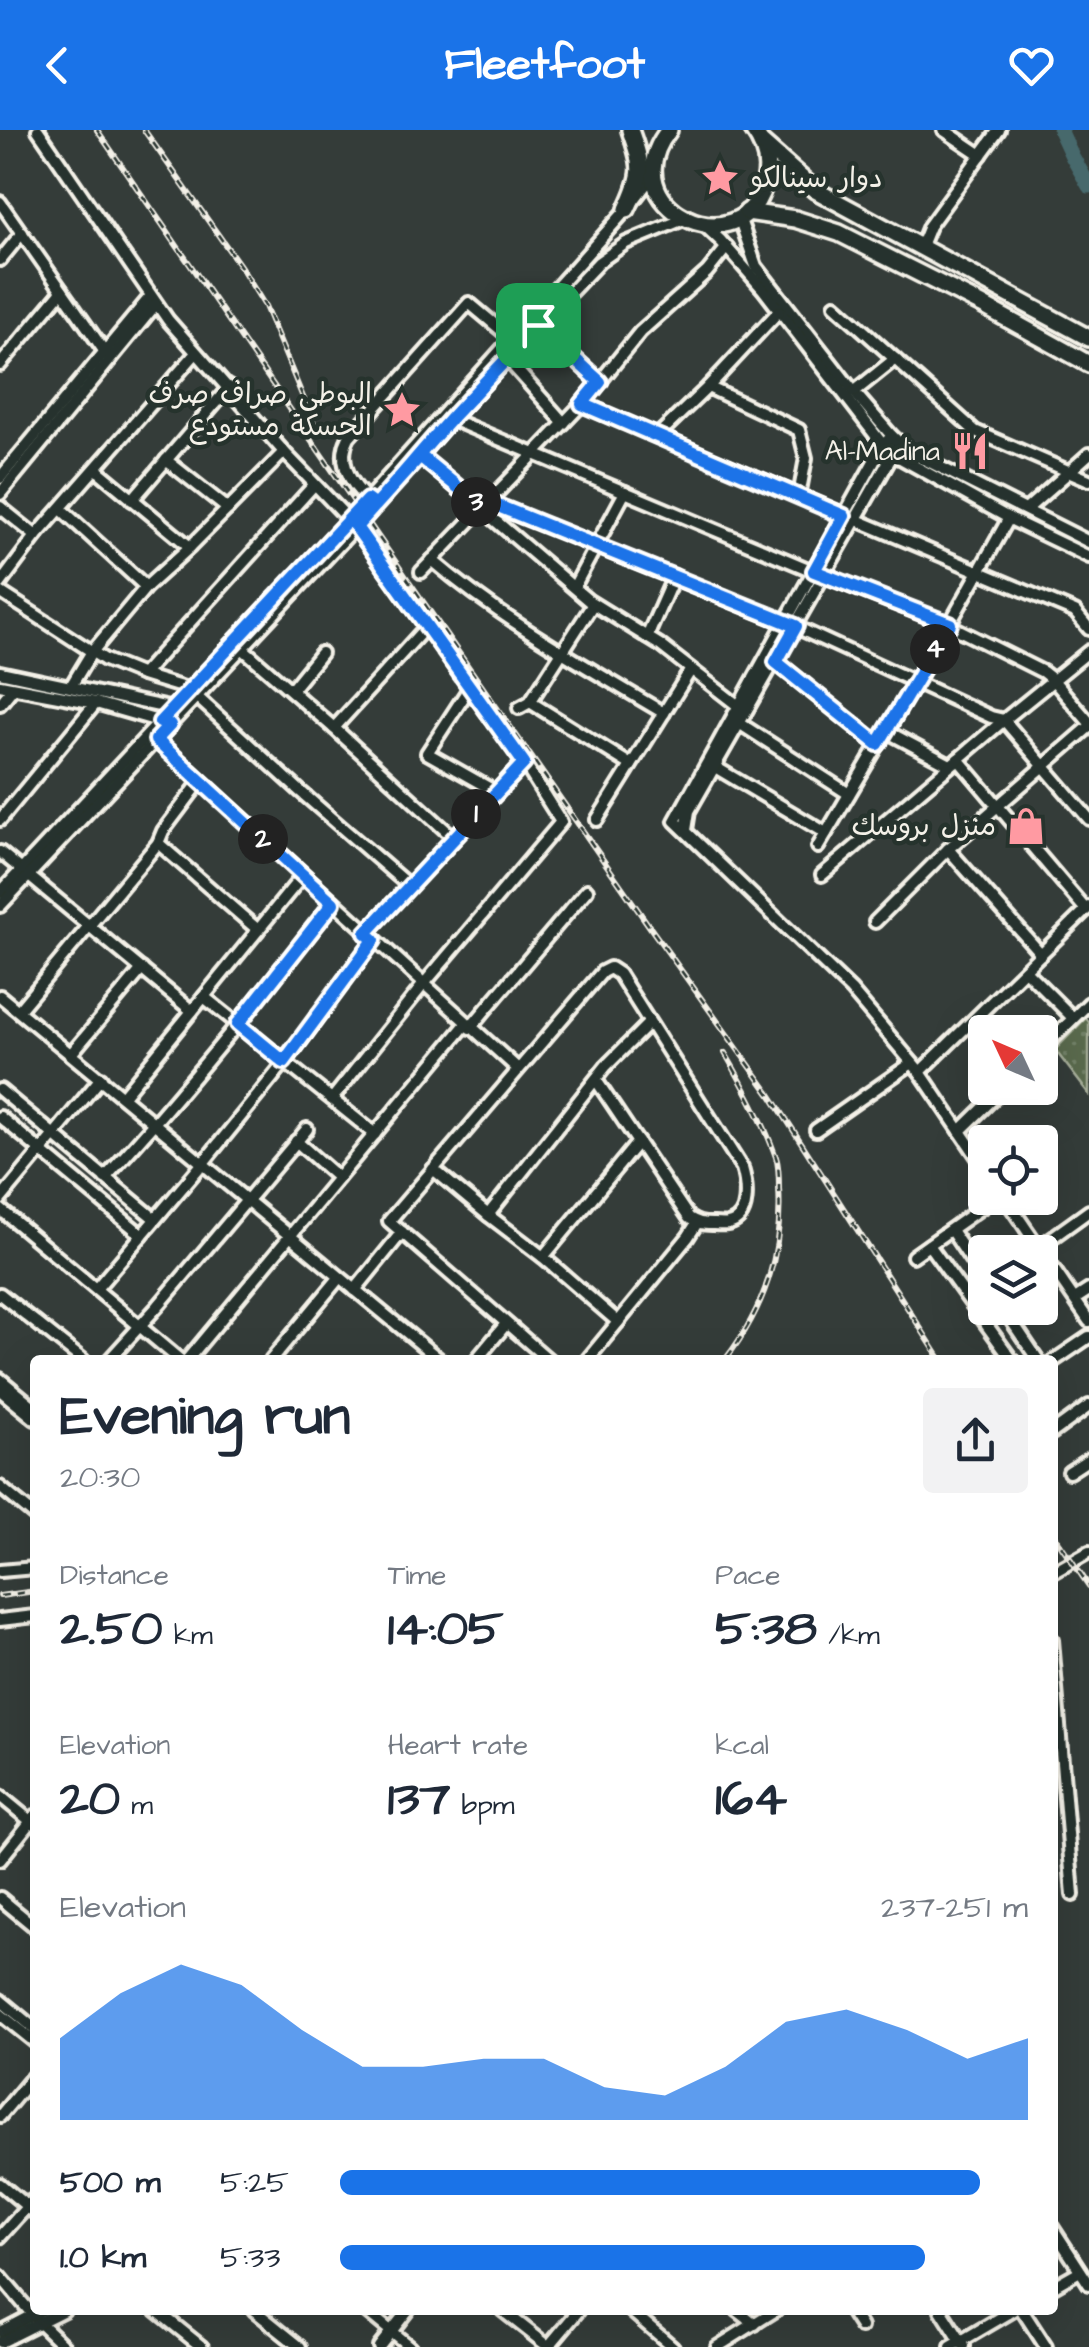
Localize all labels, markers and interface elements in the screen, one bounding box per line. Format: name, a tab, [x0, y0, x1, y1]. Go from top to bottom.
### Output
text: Fleetfoot	[444, 34, 645, 96]
icon: back	[30, 38, 85, 93]
icon: heart	[1004, 38, 1059, 93]
place icon: دوار سينالكو	[699, 157, 741, 199]
place label: دوار سينالكو	[749, 159, 883, 198]
pin	[496, 283, 581, 368]
icon: arrive	[511, 298, 566, 353]
place label: البوطي صراف صرف الحسكة مستودع	[149, 375, 372, 446]
place icon: البوطي صراف صرف الحسكة مستودع	[381, 389, 423, 431]
restaurant icon: Al-Madina	[949, 430, 991, 472]
place label: Al-Madina	[825, 432, 940, 471]
pin: 3	[451, 477, 501, 527]
text: 3	[469, 482, 483, 521]
pin: 4	[910, 624, 960, 674]
text: 4	[925, 629, 945, 668]
pin: 1	[451, 789, 501, 839]
text: 1	[474, 794, 478, 833]
shop icon: منزل بروسك	[1005, 805, 1047, 847]
place label: منزل بروسك	[852, 807, 996, 846]
pin: 2	[238, 814, 288, 864]
text: 2	[255, 819, 271, 858]
north arrow	[968, 1015, 1058, 1105]
map controls	[968, 1015, 1058, 1325]
button: locate	[968, 1125, 1058, 1215]
button: layers	[968, 1235, 1058, 1325]
text: Evening run	[60, 1379, 350, 1455]
button: share	[923, 1388, 1028, 1493]
text: 20:30	[60, 1455, 140, 1500]
text: Distance	[60, 1556, 169, 1595]
text: Time	[388, 1556, 446, 1595]
text: Pace	[715, 1556, 780, 1595]
text: 2.50	[60, 1595, 163, 1664]
text: 14:05	[388, 1595, 503, 1664]
text: 5:38	[715, 1595, 817, 1664]
text: km	[163, 1616, 213, 1655]
text: /km	[817, 1616, 880, 1655]
text: Elevation	[60, 1726, 170, 1765]
text: Heart rate	[388, 1726, 528, 1765]
text: kcal	[715, 1726, 769, 1765]
text: 20	[60, 1765, 120, 1834]
text: 137	[388, 1765, 450, 1834]
text: 164	[715, 1765, 787, 1834]
text: m	[120, 1786, 153, 1825]
text: bpm	[450, 1786, 515, 1825]
text: Elevation	[60, 1885, 186, 1930]
text: 237–251 m	[881, 1885, 1028, 1930]
text: 500 m	[60, 2160, 161, 2205]
text: 5:25	[220, 2160, 289, 2205]
text: 1.0 km	[60, 2235, 146, 2280]
text: 5:33	[220, 2235, 281, 2280]

